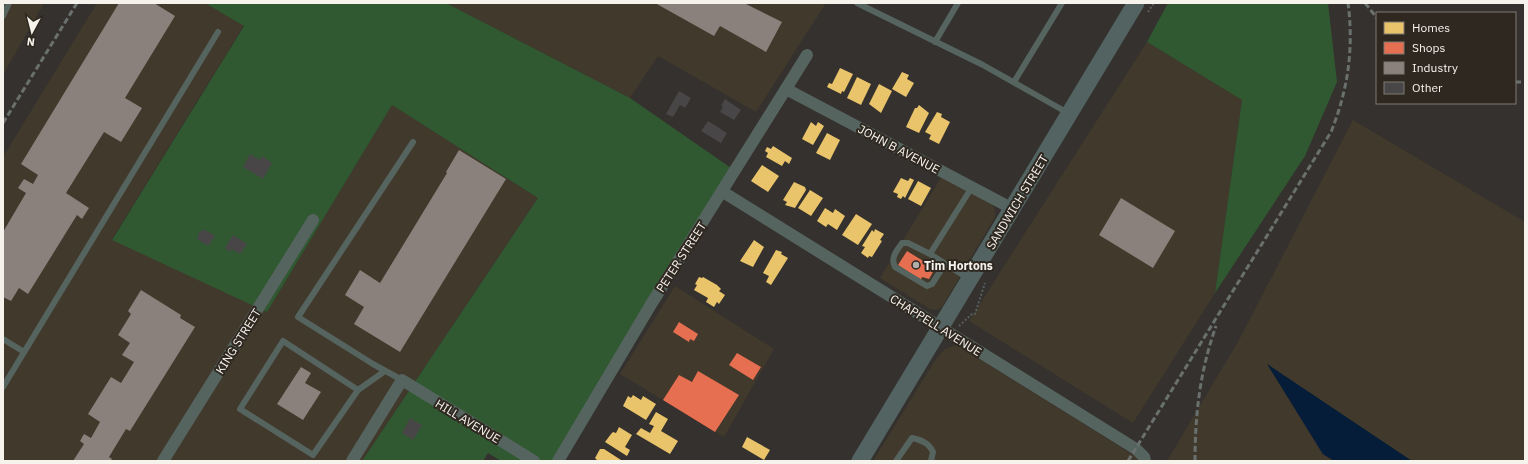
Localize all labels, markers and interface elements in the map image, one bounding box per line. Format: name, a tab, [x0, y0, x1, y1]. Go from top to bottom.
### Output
north arrow	[12, 12, 52, 52]
legend	[1376, 12, 1516, 104]
text: Homes	[1412, 20, 1450, 35]
text: N	[26, 34, 36, 49]
text: Shops	[1412, 40, 1445, 55]
text: Industry	[1412, 60, 1458, 75]
text: Other	[1412, 80, 1443, 95]
street label: JOHN B AVENUE	[856, 121, 942, 177]
street label: SANDWICH STREET	[983, 152, 1051, 252]
street label: PETER STREET	[653, 219, 709, 295]
place label: Tim Hortons	[924, 258, 993, 273]
marker: Tim Hortons	[911, 260, 921, 270]
street label: CHAPPELL AVENUE	[887, 291, 985, 359]
street label: KING STREET	[212, 305, 264, 376]
street label: HILL AVENUE	[433, 396, 503, 446]

